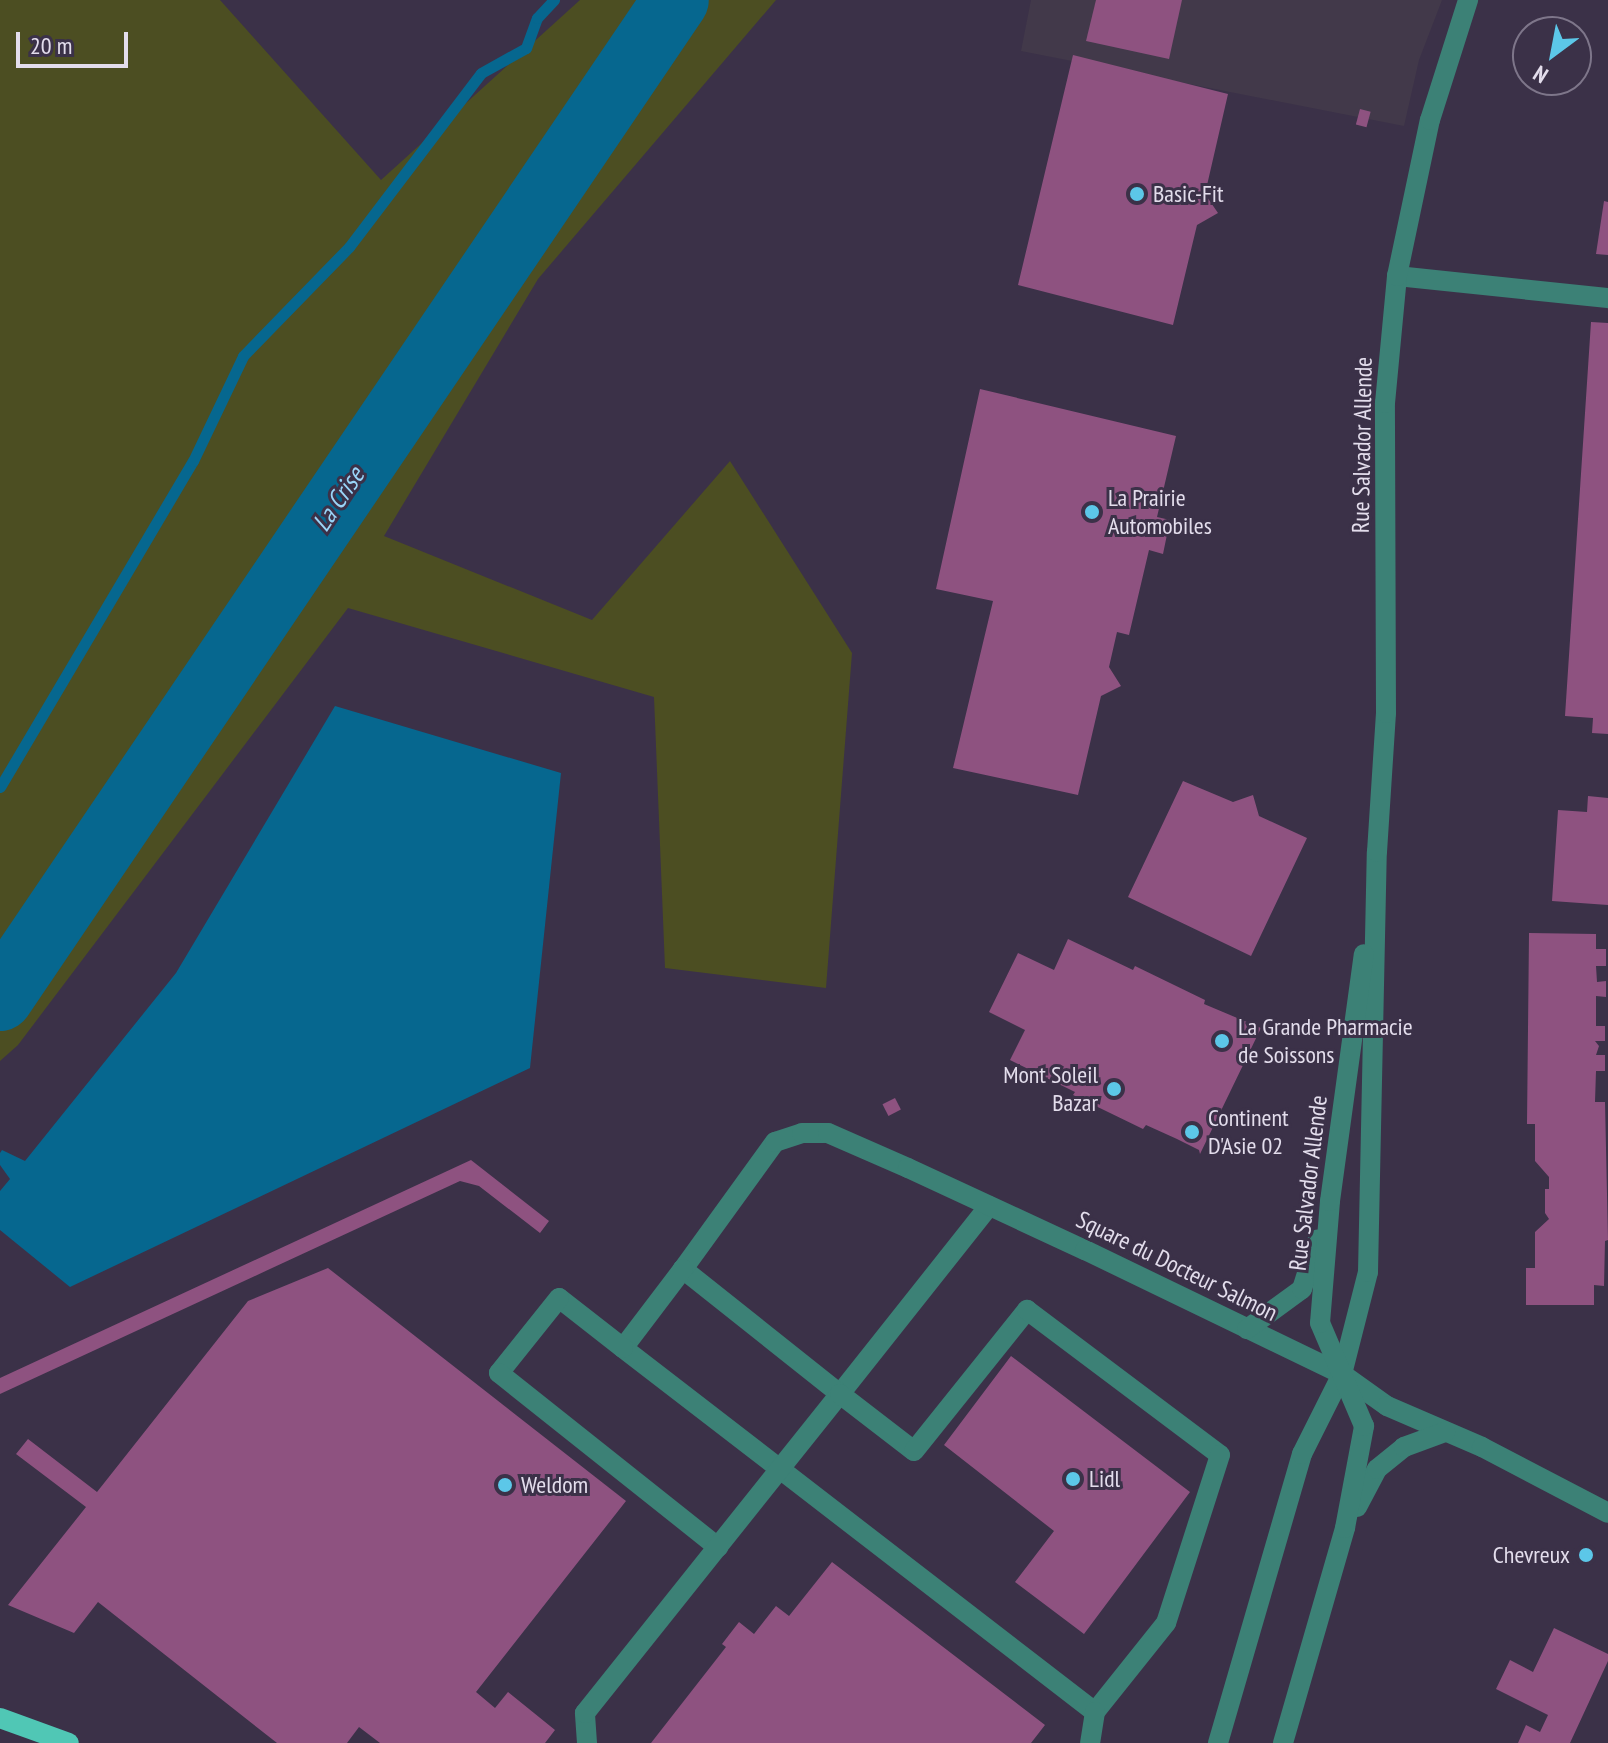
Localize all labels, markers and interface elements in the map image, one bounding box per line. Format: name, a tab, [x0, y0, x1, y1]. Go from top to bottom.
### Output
scale bar	[20, 16, 132, 66]
north arrow	[1512, 16, 1592, 96]
text: 20 m	[30, 30, 72, 61]
text: N	[1528, 60, 1553, 90]
place label: Basic-Fit	[1153, 180, 1224, 208]
marker: Basic-Fit	[1128, 185, 1146, 203]
street label: Rue Salvador Allende	[1346, 356, 1378, 534]
water label: La Crise	[305, 461, 371, 537]
place label: La Prairie Automobiles	[1108, 484, 1212, 540]
marker: La Prairie Automobiles	[1083, 503, 1101, 521]
place label: La Grande Pharmacie de Soissons	[1238, 1013, 1413, 1069]
marker: La Grande Pharmacie de Soissons	[1213, 1032, 1231, 1050]
place label: Mont Soleil Bazar	[1003, 1061, 1098, 1117]
marker: Mont Soleil Bazar	[1105, 1080, 1123, 1098]
street label: Rue Salvador Allende	[1283, 1093, 1333, 1273]
place label: Continent D'Asie 02	[1208, 1104, 1289, 1160]
marker: Continent D'Asie 02	[1183, 1123, 1201, 1141]
street label: Square du Docteur Salmon	[1072, 1205, 1282, 1327]
place label: Lidl	[1089, 1465, 1120, 1493]
marker: Lidl	[1064, 1470, 1082, 1488]
place label: Weldom	[521, 1471, 588, 1499]
marker: Weldom	[496, 1476, 514, 1494]
place label: Chevreux	[1493, 1541, 1570, 1569]
marker: Chevreux	[1577, 1546, 1595, 1564]

